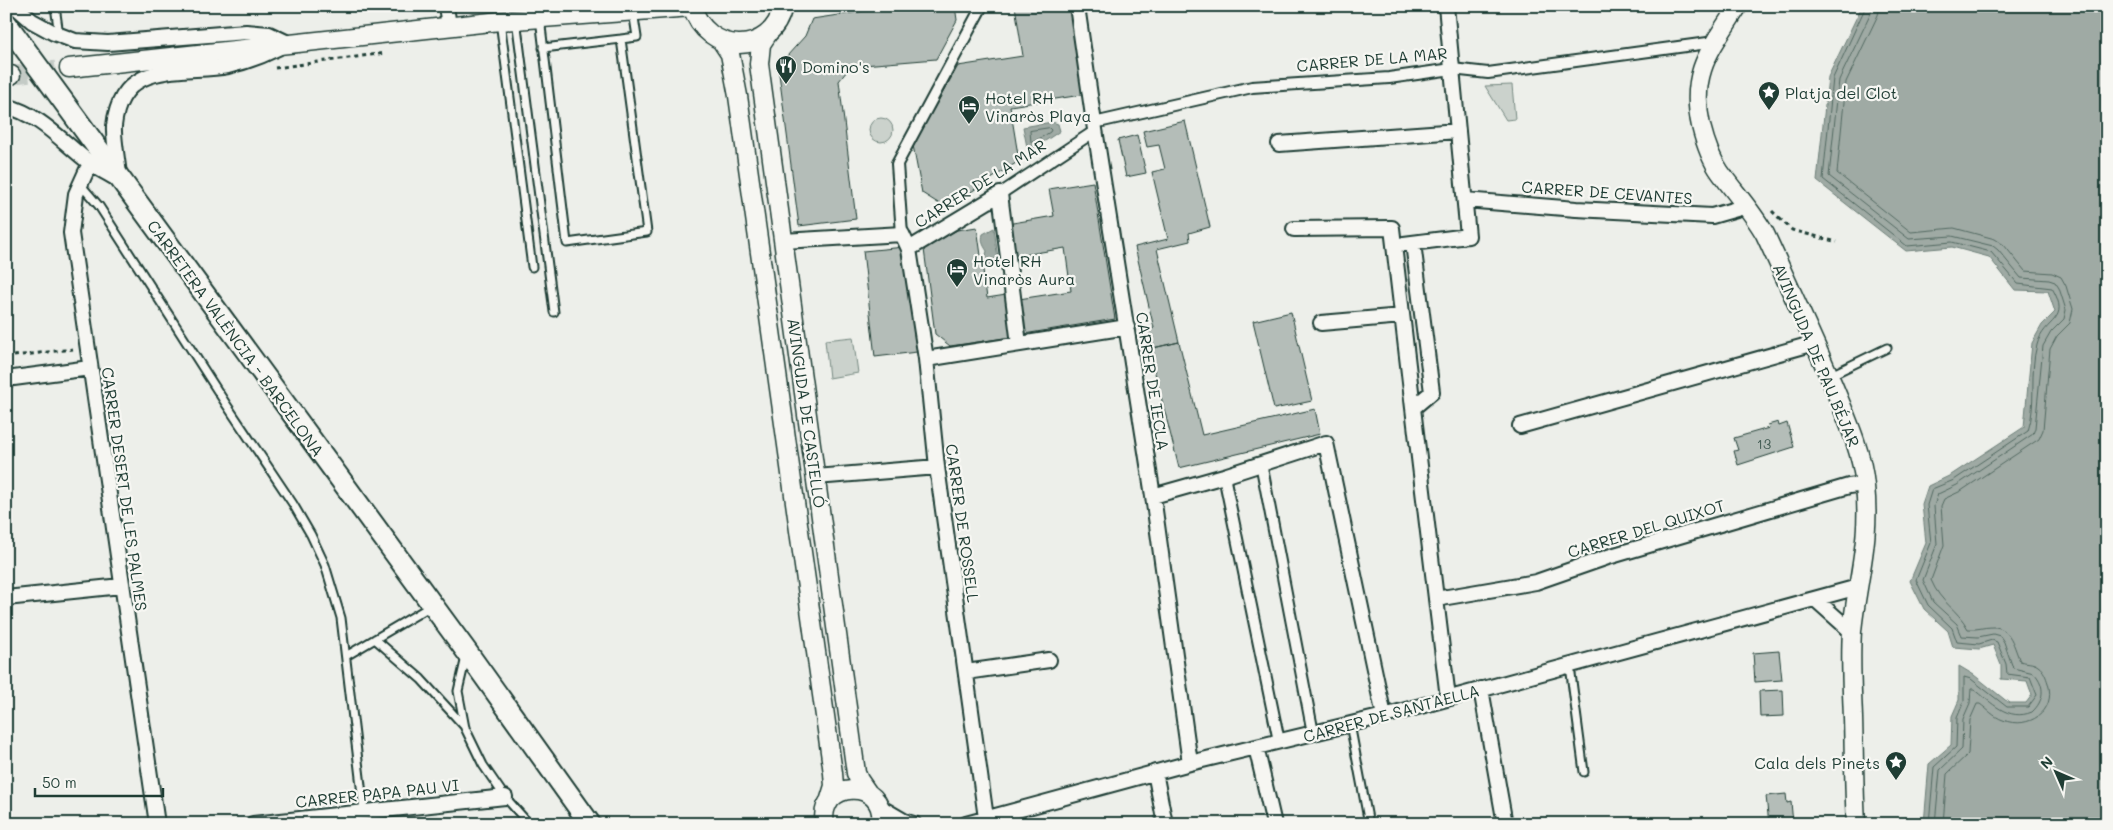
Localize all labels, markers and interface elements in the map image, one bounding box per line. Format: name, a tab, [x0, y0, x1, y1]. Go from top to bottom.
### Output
street label: CARRER DE LA MAR	[1296, 42, 1448, 76]
restaurant icon: Domino's	[774, 54, 798, 85]
place label: Domino's	[802, 56, 870, 77]
place icon: Platja del Clot	[1757, 80, 1781, 111]
place label: Platja del Clot	[1785, 82, 1897, 103]
place label: Hotel RH Vinaròs Playa	[985, 87, 1092, 126]
hotel icon: Hotel RH Vinaròs Playa	[957, 94, 981, 125]
street label: CARRER DE LA MAR	[910, 134, 1050, 232]
street label: CARRER DE CEVANTES	[1521, 176, 1693, 208]
street label: CARRETERA VALÈNCIA - BARCELONA	[143, 216, 329, 460]
place label: Hotel RH Vinaròs Aura	[973, 250, 1075, 289]
hotel icon: Hotel RH Vinaròs Aura	[945, 257, 969, 288]
street label: AVINGUDA DE PAU BÉJAR	[1769, 260, 1865, 450]
street label: CARRER DE IECLA	[1132, 310, 1174, 452]
street label: AVINGUDA DE CASTELLÓ	[783, 317, 831, 509]
street label: CARRER DESERT DE LES PALMES	[97, 366, 153, 612]
house number: 13	[1757, 434, 1771, 453]
street label: CARRER DE ROSSELL	[941, 442, 985, 604]
street label: CARRER DEL QUIXOT	[1565, 494, 1727, 562]
street label: CARRER DE SANTAELLA	[1300, 679, 1482, 747]
north arrow	[2030, 748, 2080, 798]
place icon: Cala dels Pinets	[1884, 750, 1908, 781]
place label: Cala dels Pinets	[1754, 752, 1880, 773]
text: N	[2036, 752, 2057, 773]
scale bar	[35, 765, 162, 797]
text: 50 m	[42, 772, 77, 792]
street label: CARRER PAPA PAU VI	[294, 774, 460, 812]

